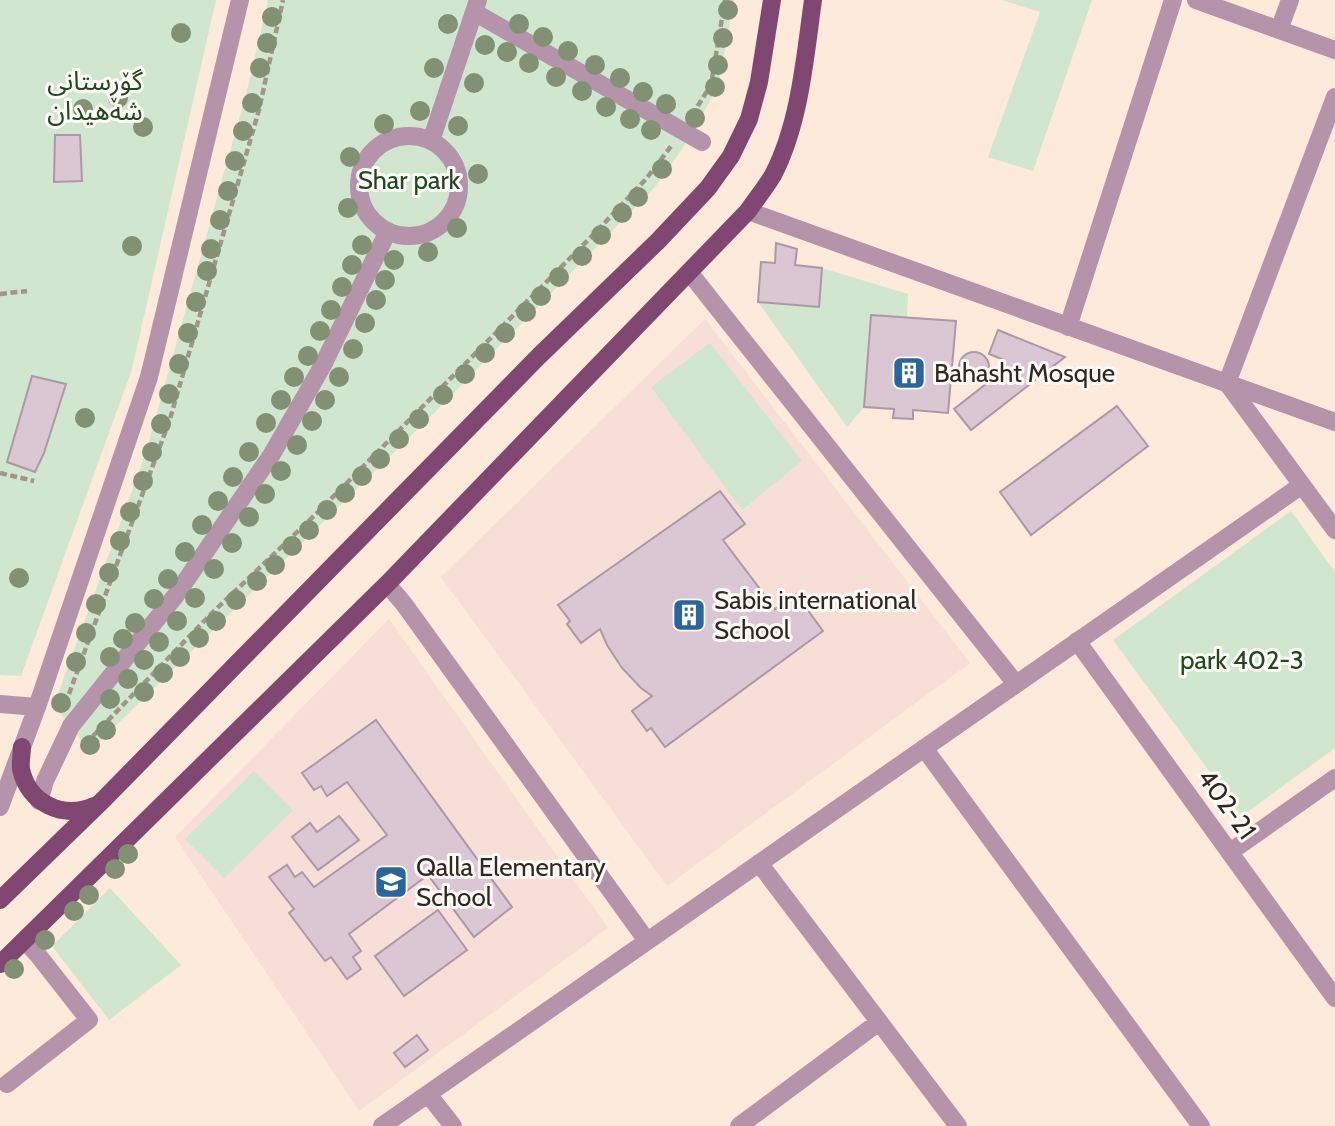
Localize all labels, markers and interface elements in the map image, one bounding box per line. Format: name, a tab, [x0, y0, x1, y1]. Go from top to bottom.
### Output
park label: گۆڕستانی شەهیدان	[47, 65, 143, 127]
park label: Shar park	[358, 164, 461, 196]
building icon: Bahasht Mosque	[890, 354, 928, 392]
place label: Bahasht Mosque	[934, 357, 1115, 389]
place label: Sabis international School	[714, 584, 917, 646]
building icon: Sabis international School	[670, 596, 708, 634]
park label: park 402-3	[1180, 644, 1304, 676]
street label: 402-21	[1191, 763, 1263, 845]
place label: Qalla Elementary School	[416, 851, 606, 913]
school or university icon: Qalla Elementary School	[372, 863, 410, 901]

